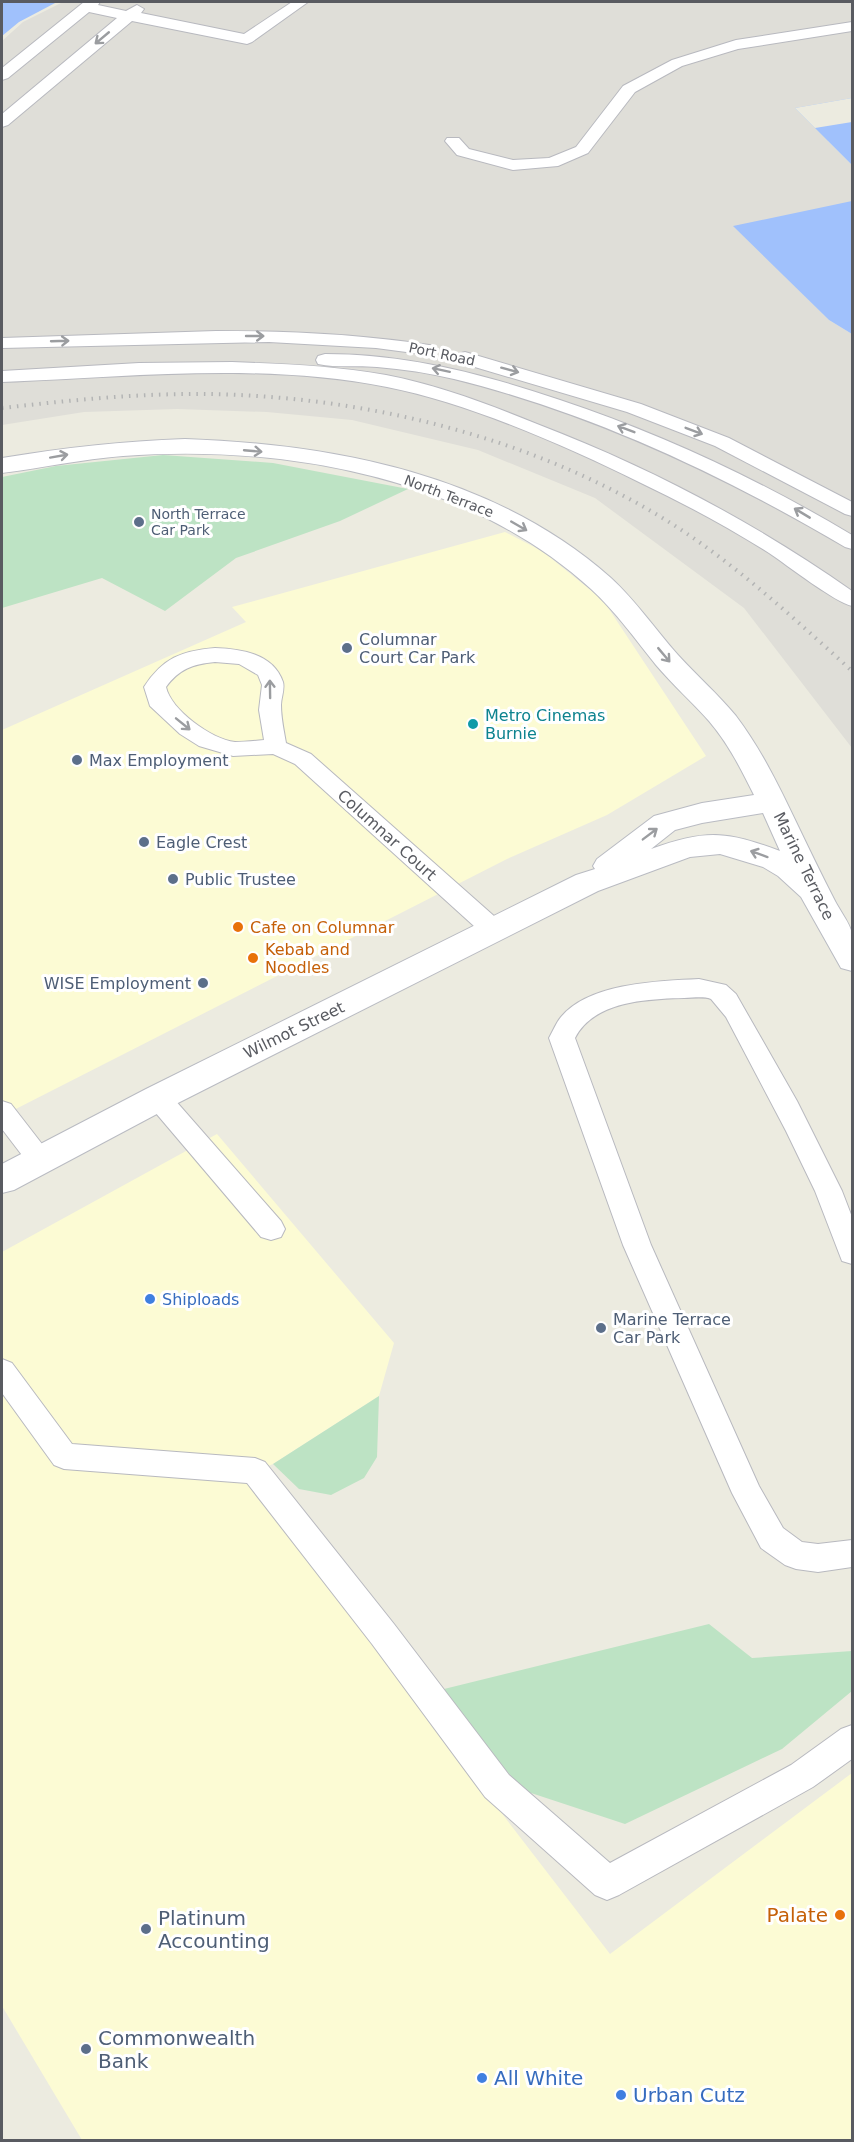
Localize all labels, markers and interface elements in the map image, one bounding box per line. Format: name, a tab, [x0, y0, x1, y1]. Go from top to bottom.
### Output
one-way arrow	[94, 32, 110, 45]
one-way arrow	[244, 330, 264, 342]
one-way arrow	[49, 335, 69, 347]
street label: Port Road	[407, 339, 477, 369]
one-way arrow	[431, 364, 451, 375]
one-way arrow	[500, 365, 519, 376]
one-way arrow	[618, 423, 636, 434]
one-way arrow	[685, 427, 703, 438]
one-way arrow	[243, 446, 263, 457]
one-way arrow	[49, 450, 68, 461]
street label: North Terrace	[402, 472, 496, 520]
place label: North Terrace Car Park	[151, 506, 246, 538]
one-way arrow	[794, 506, 811, 518]
marker: North Terrace Car Park	[132, 515, 146, 529]
one-way arrow	[511, 521, 528, 533]
place label: Columnar Court Car Park	[359, 630, 476, 667]
marker: Columnar Court Car Park	[340, 641, 354, 655]
one-way arrow	[657, 647, 670, 663]
one-way arrow	[264, 680, 276, 699]
place label: Metro Cinemas Burnie	[485, 706, 605, 743]
marker: Metro Cinemas Burnie	[466, 717, 480, 731]
one-way arrow	[175, 718, 191, 731]
place label: Max Employment	[89, 751, 229, 770]
marker: Max Employment	[70, 753, 84, 767]
street label: Columnar Court	[334, 786, 440, 884]
street label: Marine Terrace	[770, 809, 838, 923]
one-way arrow	[641, 828, 657, 840]
place label: Eagle Crest	[156, 833, 247, 852]
marker: Eagle Crest	[137, 835, 151, 849]
one-way arrow	[750, 848, 769, 859]
place label: Public Trustee	[185, 870, 296, 889]
marker: Public Trustee	[166, 872, 180, 886]
place label: Cafe on Columnar	[250, 918, 395, 937]
marker: Cafe on Columnar	[231, 920, 245, 934]
place label: Kebab and Noodles	[265, 940, 350, 977]
marker: Kebab and Noodles	[246, 951, 260, 965]
place label: WISE Employment	[44, 974, 191, 993]
marker: WISE Employment	[196, 976, 210, 990]
street label: Wilmot Street	[241, 997, 347, 1063]
place label: Shiploads	[162, 1290, 239, 1309]
marker: Shiploads	[143, 1292, 157, 1306]
place label: Marine Terrace Car Park	[613, 1310, 731, 1347]
marker: Marine Terrace Car Park	[594, 1321, 608, 1335]
place label: Palate	[767, 1903, 828, 1927]
place label: Platinum Accounting	[158, 1906, 270, 1953]
marker: Palate	[833, 1908, 847, 1922]
marker: Platinum Accounting	[139, 1922, 153, 1936]
place label: Commonwealth Bank	[98, 2026, 255, 2073]
marker: Commonwealth Bank	[79, 2042, 93, 2056]
place label: All White	[494, 2066, 583, 2090]
marker: All White	[475, 2071, 489, 2085]
place label: Urban Cutz	[633, 2083, 745, 2107]
marker: Urban Cutz	[614, 2088, 628, 2102]

